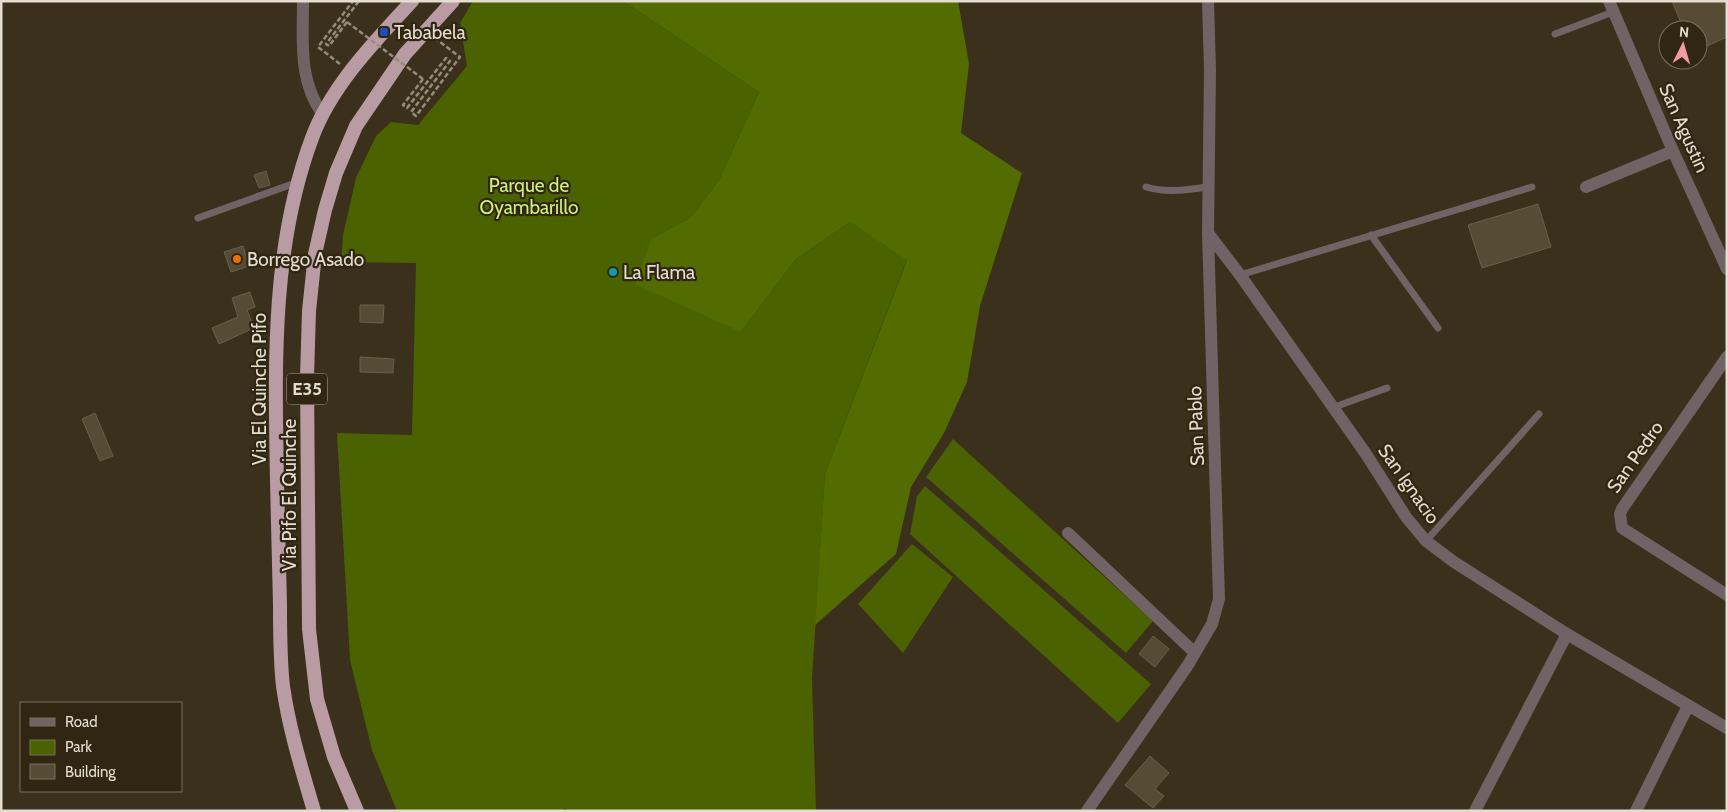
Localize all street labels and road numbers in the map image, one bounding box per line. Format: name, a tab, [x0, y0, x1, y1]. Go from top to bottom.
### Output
street label: San Agustin	[1654, 80, 1714, 176]
street label: Via El Quinche Pifo	[248, 313, 271, 465]
road number: E35	[287, 374, 327, 404]
street label: San Pablo	[1183, 386, 1209, 466]
street label: San Pedro	[1602, 417, 1668, 497]
street label: Via Pifo El Quinche	[278, 418, 301, 571]
street label: San Ignacio	[1373, 440, 1445, 528]

